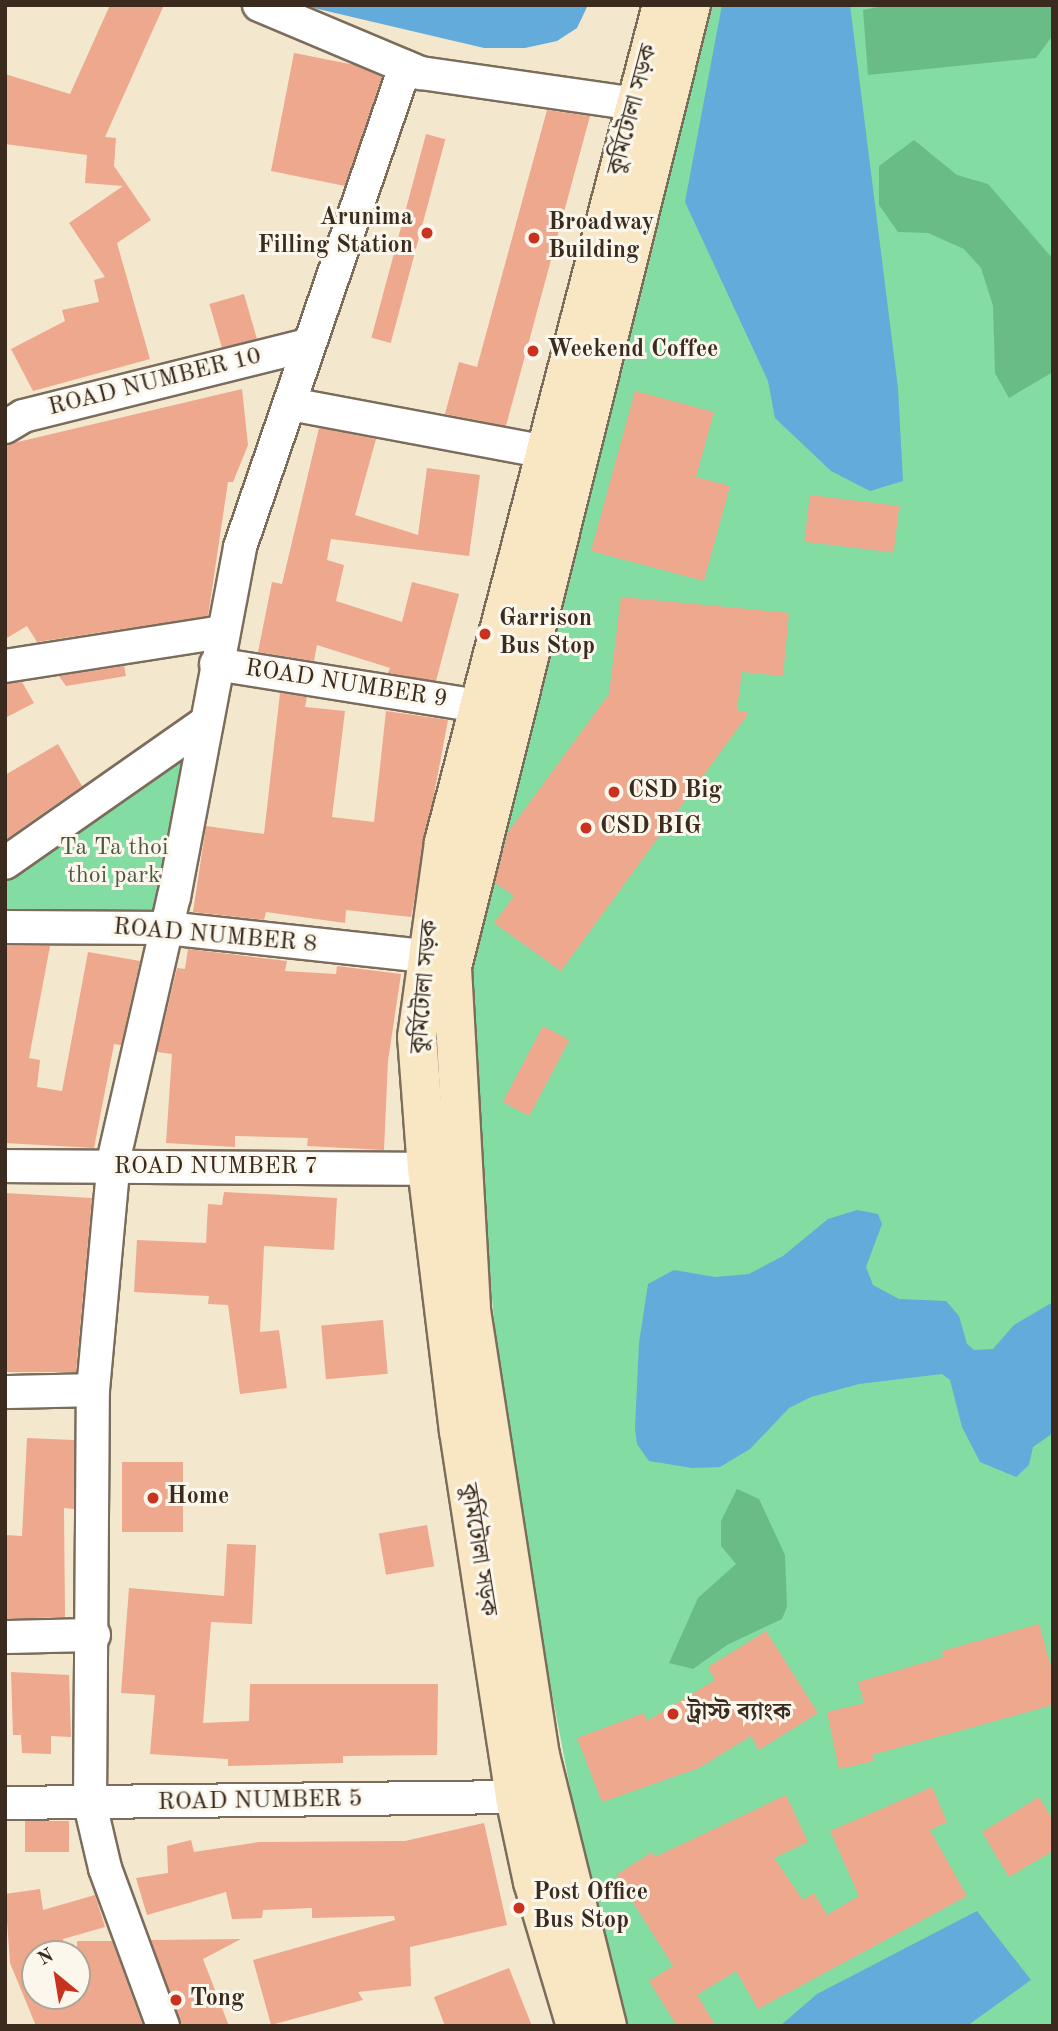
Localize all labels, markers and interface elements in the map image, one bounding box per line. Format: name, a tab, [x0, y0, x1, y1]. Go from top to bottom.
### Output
street label: কুর্মিটোলা সড়ক	[603, 42, 665, 178]
place label: Arunima Filling Station	[257, 205, 413, 261]
place label: Broadway Building	[548, 210, 654, 266]
marker: Arunima Filling Station	[419, 225, 435, 241]
marker: Broadway Building	[526, 230, 542, 246]
place label: Weekend Coffee	[547, 337, 718, 365]
street label: ROAD NUMBER 10	[46, 343, 264, 423]
marker: Weekend Coffee	[525, 343, 541, 359]
place label: Garrison Bus Stop	[499, 606, 595, 662]
marker: Garrison Bus Stop	[477, 626, 493, 642]
street label: ROAD NUMBER 9	[243, 655, 449, 715]
place label: CSD Big	[628, 778, 722, 806]
marker: CSD Big	[606, 784, 622, 800]
place label: CSD BIG	[600, 814, 701, 842]
marker: CSD BIG	[578, 820, 594, 836]
park label: Ta Ta thoi thoi park	[60, 835, 168, 891]
street label: ROAD NUMBER 8	[112, 914, 318, 960]
street label: কুর্মিটোলা সড়ক	[406, 919, 446, 1055]
street label: ROAD NUMBER 7	[114, 1154, 318, 1182]
street label: কুর্মিটোলা সড়ক	[452, 1482, 502, 1618]
place label: Home	[167, 1484, 229, 1512]
marker: Home	[145, 1490, 161, 1506]
place label: ট্রাস্ট ব্যাংক	[687, 1700, 791, 1728]
marker: ট্রাস্ট ব্যাংক	[665, 1706, 681, 1722]
street label: ROAD NUMBER 5	[157, 1786, 363, 1818]
place label: Post Office Bus Stop	[533, 1880, 648, 1936]
marker: Post Office Bus Stop	[511, 1900, 527, 1916]
north arrow	[21, 1940, 91, 2010]
text: N	[35, 1946, 57, 1970]
place label: Tong	[190, 1986, 244, 2014]
marker: Tong	[168, 1992, 184, 2008]

